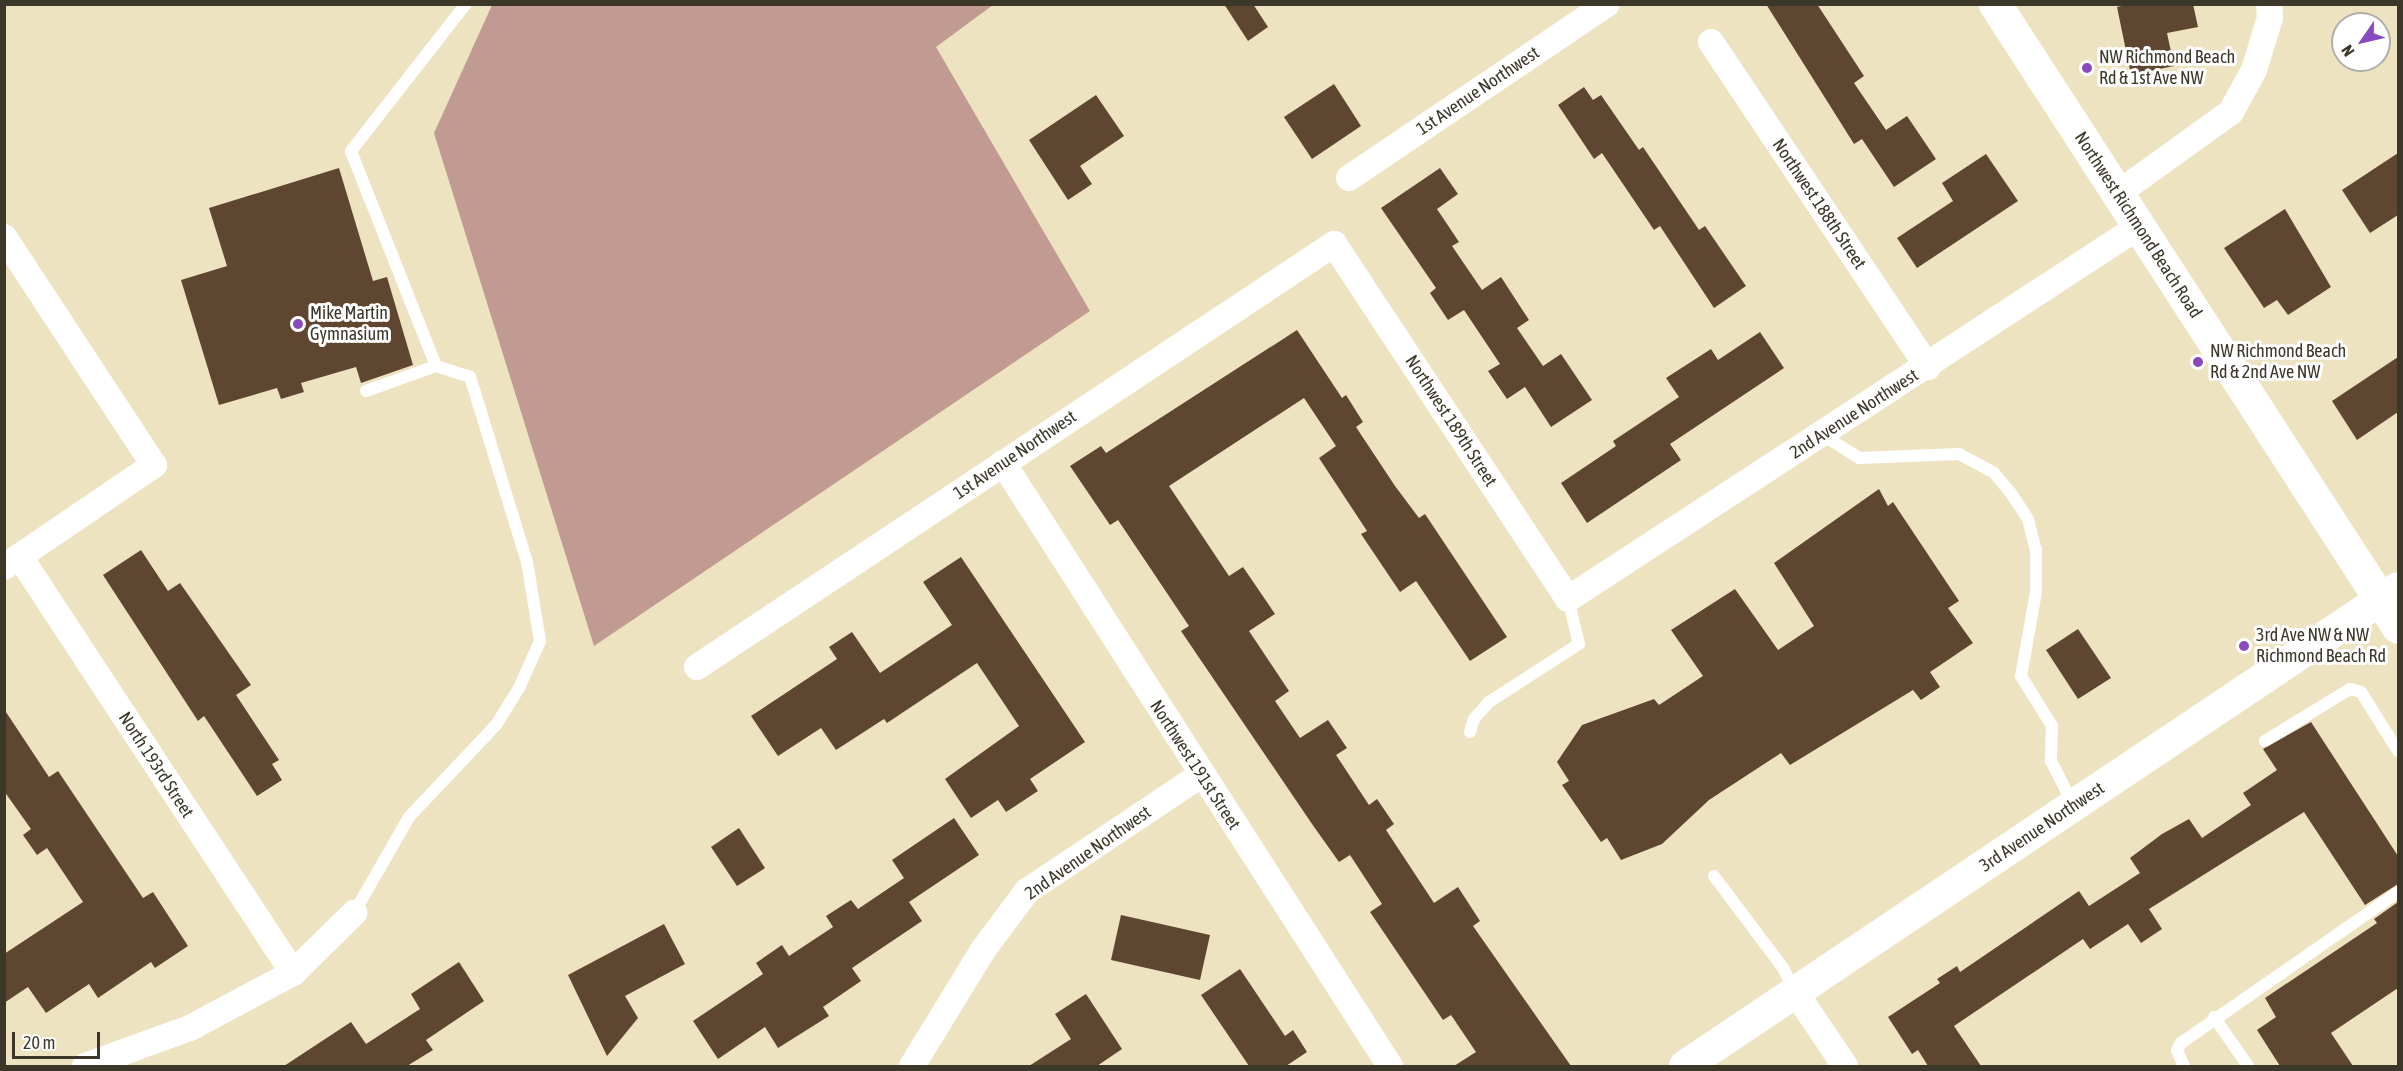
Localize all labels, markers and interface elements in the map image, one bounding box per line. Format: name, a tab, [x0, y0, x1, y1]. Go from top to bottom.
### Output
north arrow	[2331, 12, 2391, 72]
street label: 1st Avenue Northwest	[1413, 42, 1543, 140]
text: N	[2338, 42, 2358, 60]
place label: NW Richmond Beach Rd & 1st Ave NW	[2099, 47, 2235, 90]
marker: NW Richmond Beach Rd & 1st Ave NW	[2080, 61, 2094, 75]
street label: Northwest Richmond Beach Road	[2070, 128, 2206, 322]
street label: Northwest 188th Street	[1768, 135, 1870, 273]
place label: Mike Martin Gymnasium	[310, 303, 389, 346]
marker: Mike Martin Gymnasium	[291, 317, 305, 331]
place label: NW Richmond Beach Rd & 2nd Ave NW	[2210, 341, 2346, 384]
street label: Northwest 189th Street	[1401, 351, 1501, 491]
marker: NW Richmond Beach Rd & 2nd Ave NW	[2191, 355, 2205, 369]
street label: 2nd Avenue Northwest	[1786, 364, 1922, 464]
street label: 1st Avenue Northwest	[950, 406, 1080, 504]
place label: 3rd Ave NW & NW Richmond Beach Rd	[2256, 625, 2386, 668]
marker: 3rd Ave NW & NW Richmond Beach Rd	[2237, 639, 2251, 653]
street label: Northwest 191st Street	[1145, 696, 1245, 834]
street label: North 193rd Street	[114, 708, 198, 822]
street label: 3rd Avenue Northwest	[1976, 777, 2108, 877]
street label: 2nd Avenue Northwest	[1021, 801, 1155, 905]
scale bar	[15, 1020, 104, 1058]
text: 20 m	[23, 1032, 55, 1053]

